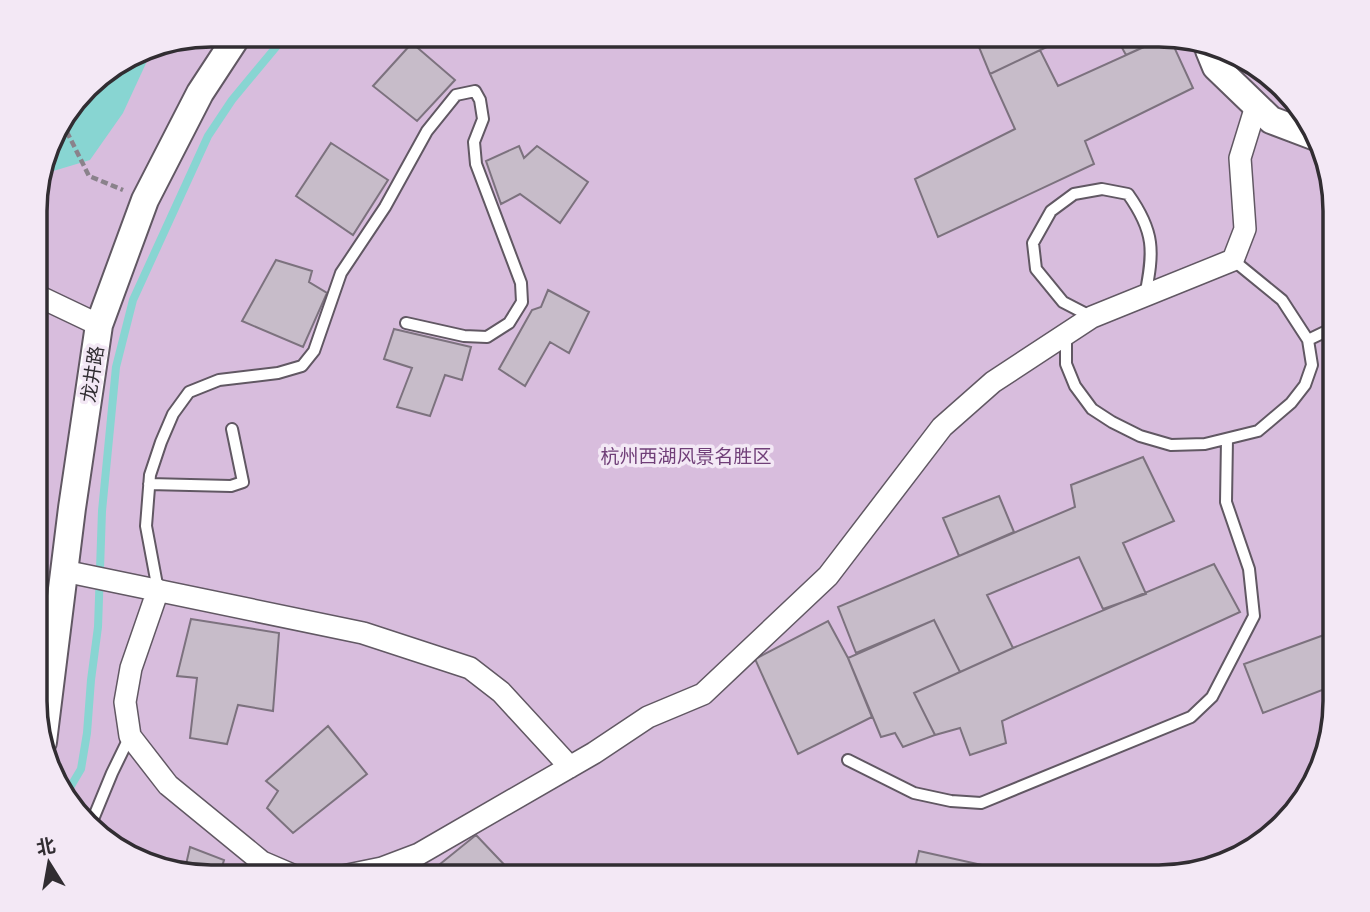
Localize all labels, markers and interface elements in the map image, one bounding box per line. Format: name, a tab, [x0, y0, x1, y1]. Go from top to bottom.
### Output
street label: 龙井路	[77, 344, 108, 404]
park label: 杭州西湖风景名胜区	[600, 445, 772, 468]
north arrow	[14, 828, 84, 898]
text: 北	[34, 834, 57, 860]

